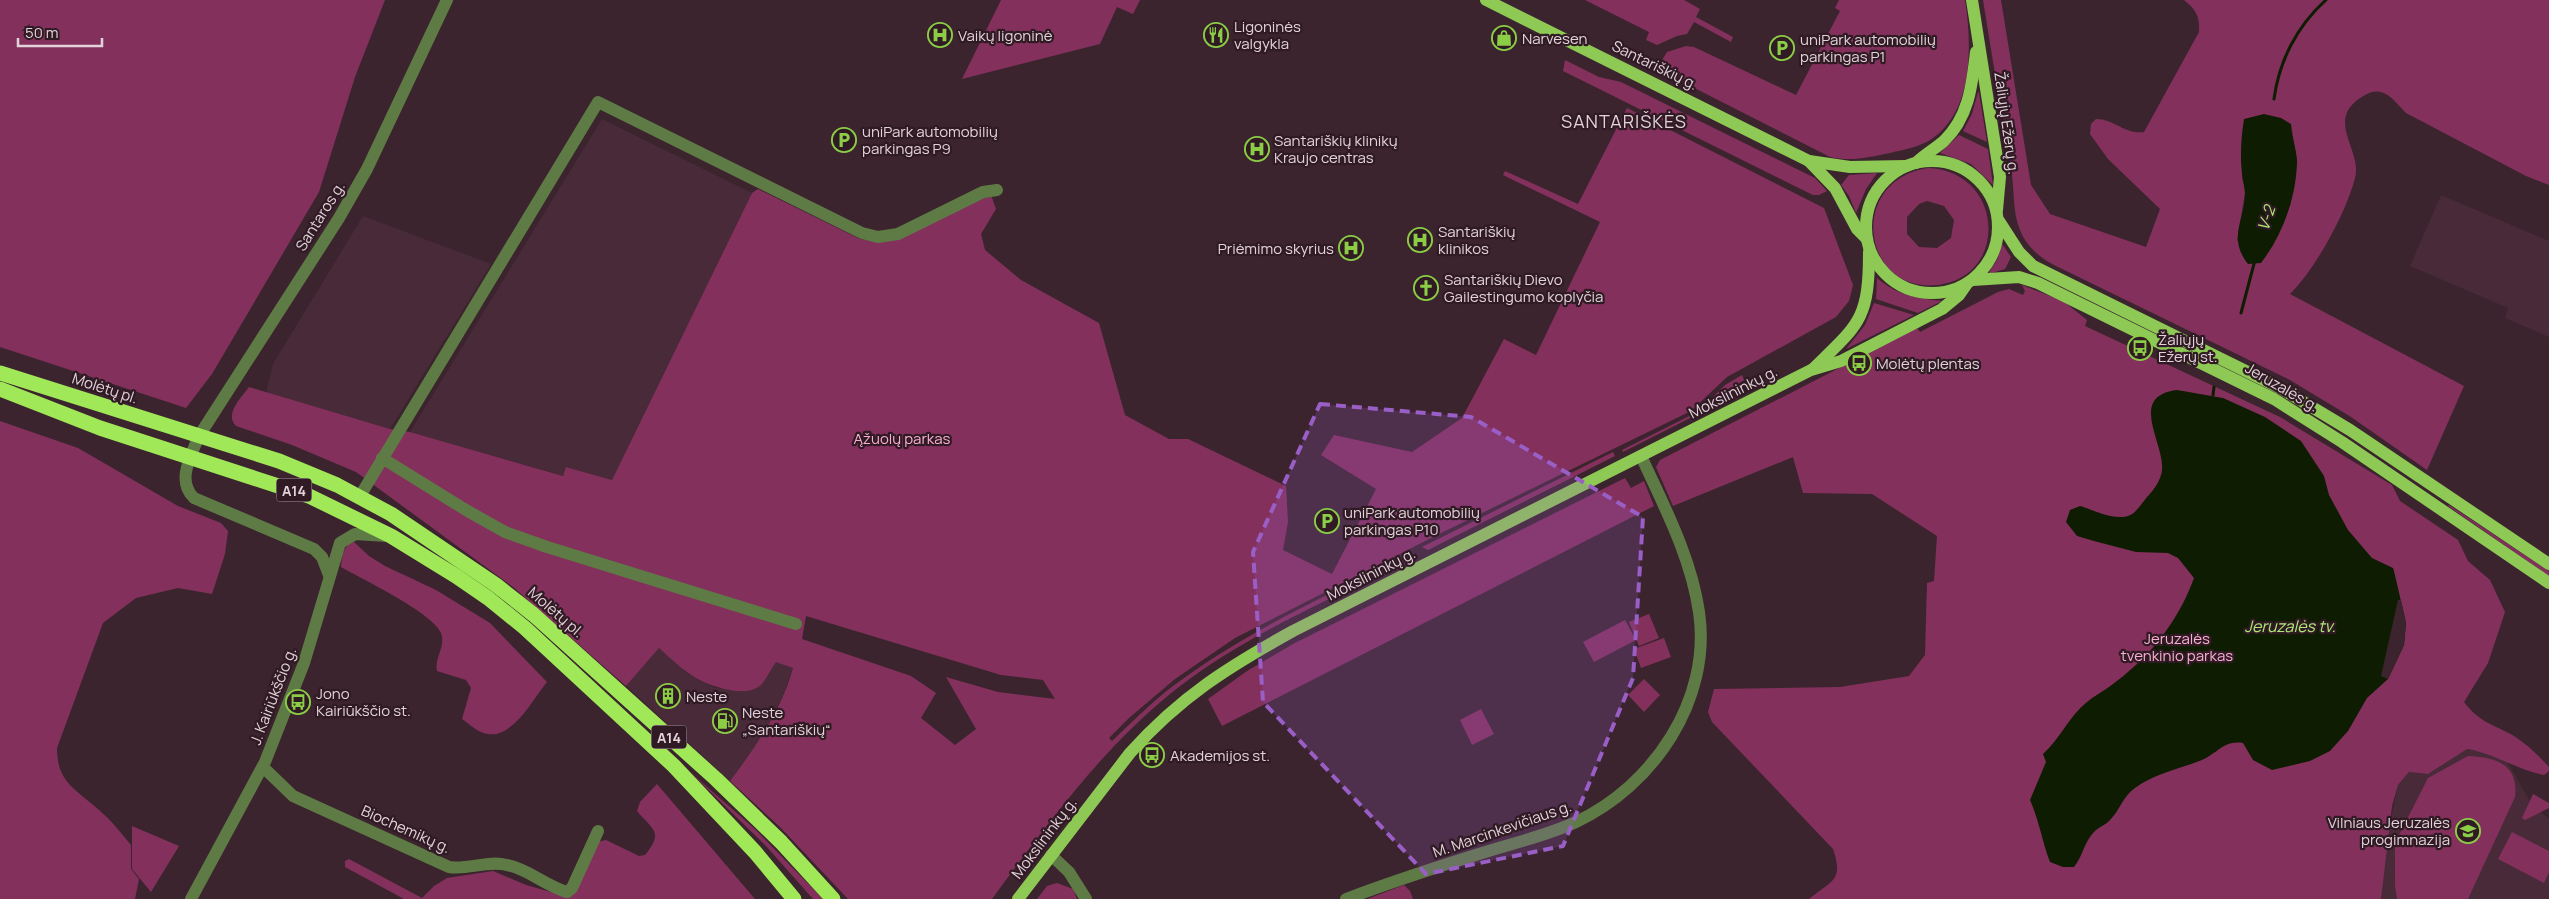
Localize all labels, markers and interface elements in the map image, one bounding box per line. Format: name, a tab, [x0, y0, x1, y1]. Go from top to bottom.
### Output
scale bar	[18, 15, 101, 47]
place label: Ligoninės valgykla	[1234, 16, 1301, 54]
text: 50 m	[25, 22, 59, 43]
hospital icon: Vaikų ligoninė	[927, 22, 953, 48]
restaurant icon: Ligoninės valgykla	[1203, 22, 1229, 48]
place label: Vaikų ligoninė	[958, 25, 1053, 46]
shop icon: Narvesen	[1491, 25, 1517, 51]
place label: Narvesen	[1522, 28, 1588, 49]
place label: uniPark automobilių parkingas P1	[1800, 29, 1936, 67]
street label: Santariškių g.	[1609, 35, 1701, 95]
parking icon: uniPark automobilių parkingas P1	[1769, 35, 1795, 61]
street label: Žaliųjų Ežerų g.	[1989, 70, 2025, 176]
district label: SANTARIŠKĖS	[1561, 109, 1687, 133]
place label: uniPark automobilių parkingas P9	[862, 121, 998, 159]
parking icon: uniPark automobilių parkingas P9	[831, 127, 857, 153]
place label: Santariškių klinikų Kraujo centras	[1274, 130, 1398, 168]
hospital icon: Santariškių klinikų Kraujo centras	[1244, 136, 1270, 162]
street label: Santaros g.	[290, 177, 350, 255]
water label: V-2	[2252, 201, 2281, 233]
place label: Santariškių klinikos	[1438, 221, 1515, 259]
hospital icon: Santariškių klinikos	[1407, 227, 1433, 253]
hospital icon: Priėmimo skyrius	[1338, 235, 1364, 261]
place label: Priėmimo skyrius	[1218, 238, 1334, 259]
place label: Santariškių Dievo Gailestingumo koplyčia	[1444, 269, 1603, 307]
church icon: Santariškių Dievo Gailestingumo koplyčia	[1413, 275, 1439, 301]
place label: Žaliųjų Ežerų st.	[2158, 329, 2218, 367]
bus stop icon: Žaliųjų Ežerų st.	[2127, 335, 2153, 361]
bus stop icon: Molėtų plentas	[1846, 350, 1872, 376]
place label: Molėtų plentas	[1876, 353, 1980, 374]
street label: Jeruzalės g.	[2241, 357, 2323, 417]
street label: Mokslininkų g.	[1685, 361, 1781, 423]
street label: Molėtų pl.	[69, 368, 141, 408]
park label: Ąžuolų parkas	[854, 428, 951, 449]
road number: A14	[276, 478, 312, 502]
place label: uniPark automobilių parkingas P10	[1344, 502, 1480, 540]
parking icon: uniPark automobilių parkingas P10	[1314, 508, 1340, 534]
street label: Mokslininkų g.	[1323, 543, 1419, 605]
street label: Molėtų pl.	[524, 582, 588, 642]
water label: Jeruzalės tv.	[2245, 615, 2335, 637]
park label: Jeruzalės tvenkinio parkas	[2121, 628, 2233, 666]
street label: J. Kairiūkščio g.	[245, 644, 301, 748]
place label: Jono Kairiūkščio st.	[316, 683, 411, 721]
building icon: Neste	[655, 683, 681, 709]
place label: Neste	[686, 686, 728, 707]
bus stop icon: Jono Kairiūkščio st.	[285, 689, 311, 715]
place label: Neste „Santariškių“	[742, 702, 831, 740]
fuel station icon: Neste „Santariškių“	[712, 708, 738, 734]
road number: A14	[652, 726, 686, 749]
bus stop icon: Akademijos st.	[1139, 742, 1165, 768]
place label: Akademijos st.	[1170, 745, 1270, 766]
street label: Mokslininkų g.	[1006, 793, 1082, 883]
street label: M. Marcinkevičiaus g.	[1430, 795, 1574, 863]
street label: Biochemikų g.	[358, 800, 454, 858]
place label: Vilniaus Jeruzalės progimnazija	[2328, 812, 2450, 850]
school or university icon: Vilniaus Jeruzalės progimnazija	[2455, 818, 2481, 844]

